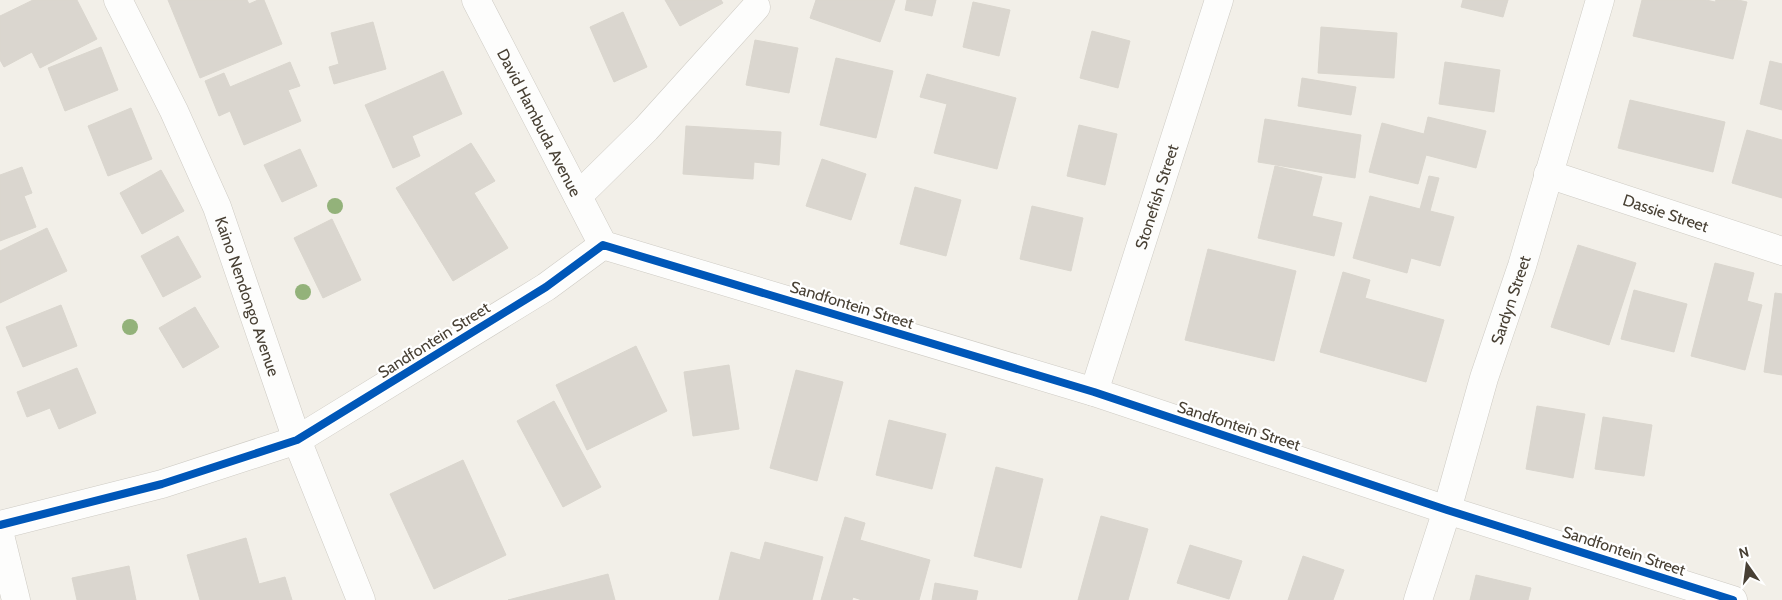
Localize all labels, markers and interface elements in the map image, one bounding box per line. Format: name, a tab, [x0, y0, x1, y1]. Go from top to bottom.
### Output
street label: David Hambuda Avenue	[493, 45, 586, 200]
street label: Stonefish Street	[1131, 141, 1182, 252]
street label: Dassie Street	[1621, 190, 1712, 236]
street label: Kaino Nendongo Avenue	[211, 214, 284, 379]
street label: Sardyn Street	[1487, 253, 1534, 347]
street label: Sandfontein Street	[788, 277, 917, 333]
street label: Sandfontein Street	[375, 298, 494, 382]
street label: Sandfontein Street	[1175, 397, 1303, 455]
street label: Sandfontein Street	[1560, 522, 1688, 580]
north arrow	[1722, 540, 1772, 590]
text: N	[1737, 542, 1751, 562]

